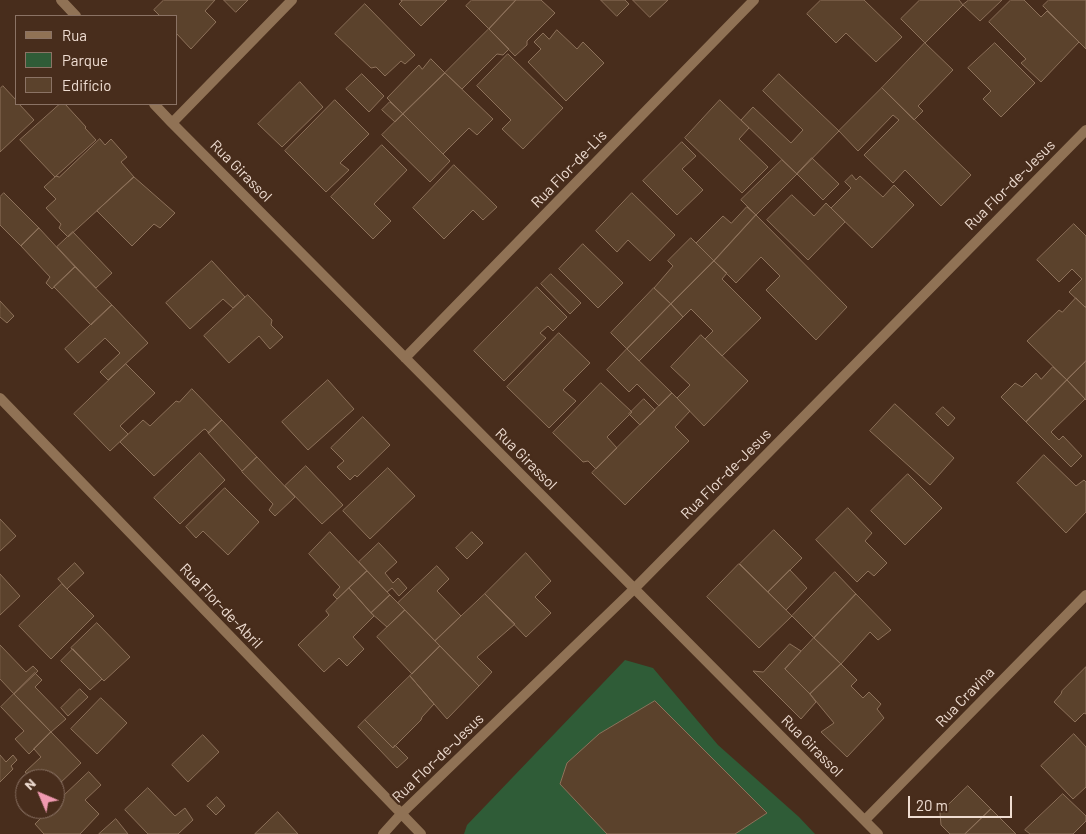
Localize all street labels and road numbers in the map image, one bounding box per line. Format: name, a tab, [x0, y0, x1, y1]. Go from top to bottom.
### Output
street label: Rua Flor-de-Lis	[527, 126, 611, 212]
street label: Rua Girassol	[206, 136, 276, 206]
street label: Rua Flor-de-Jesus	[961, 136, 1059, 234]
street label: Rua Girassol	[491, 424, 561, 494]
street label: Rua Flor-de-Jesus	[677, 425, 775, 523]
street label: Rua Flor-de-Abril	[176, 560, 266, 652]
street label: Rua Cravina	[932, 663, 998, 731]
street label: Rua Flor-de-Jesus	[388, 710, 488, 806]
street label: Rua Girassol	[777, 711, 847, 781]

